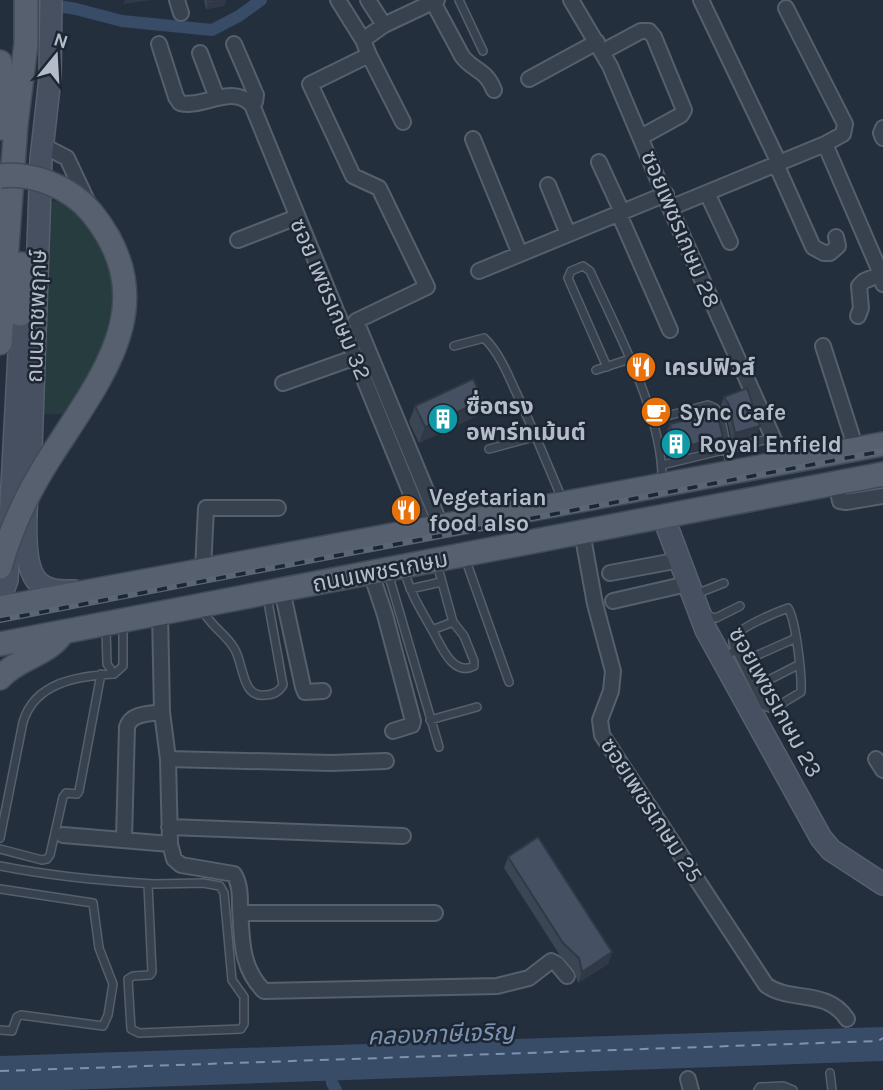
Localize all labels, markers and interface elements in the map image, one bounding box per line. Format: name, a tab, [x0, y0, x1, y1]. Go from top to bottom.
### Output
north arrow	[21, 21, 91, 91]
text: N	[51, 28, 71, 53]
street label: ซอยเพชรเกษม 28	[635, 146, 726, 312]
street label: ซอย เพชรเกษม 32	[284, 214, 377, 384]
street label: ถนนราชพฤกษ์	[21, 249, 52, 383]
restaurant icon: เครปฟิวส์	[624, 350, 658, 384]
place label: เครปฟิวส์	[664, 354, 755, 381]
place label: ซื่อตรง อพาร์ทเม้นต์	[466, 390, 586, 446]
cafe icon: Sync Cafe	[639, 395, 673, 429]
place label: Sync Cafe	[679, 399, 786, 426]
building icon: ซื่อตรง อพาร์ทเม้นต์	[426, 402, 460, 436]
building icon: Royal Enfield	[659, 427, 693, 461]
place label: Royal Enfield	[699, 431, 842, 458]
place label: Vegetarian food also	[429, 484, 547, 537]
restaurant icon: Vegetarian food also	[389, 493, 423, 527]
street label: ถนนเพชรเกษม	[310, 545, 450, 598]
street label: ซอยเพชรเกษม 23	[723, 622, 828, 782]
street label: ซอยเพชรเกษม 25	[595, 733, 708, 888]
water label: คลองภาษีเจริญ	[367, 1017, 516, 1051]

